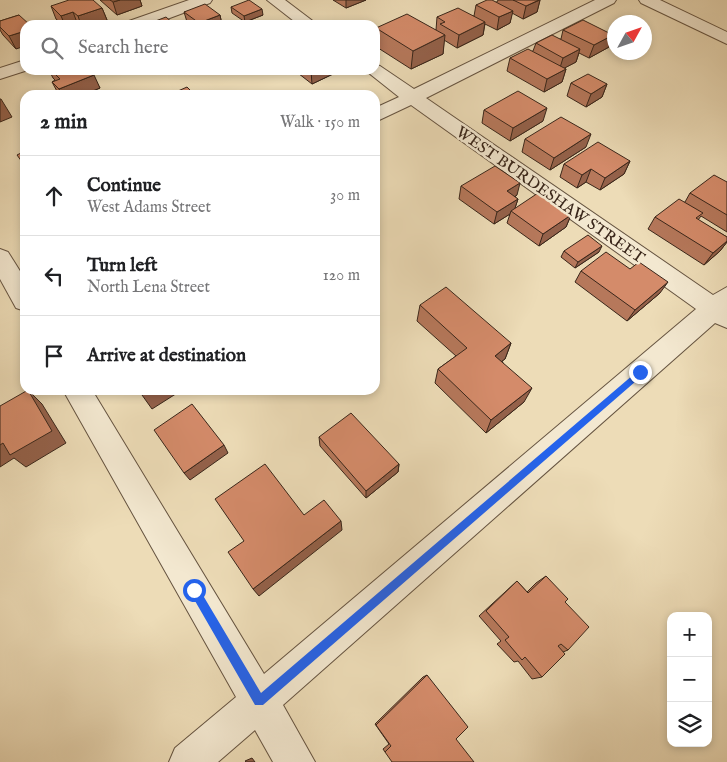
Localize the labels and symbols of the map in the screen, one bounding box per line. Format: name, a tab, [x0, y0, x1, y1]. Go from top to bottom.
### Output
north arrow	[607, 15, 652, 60]
street label: WEST BURDESHAW STREET	[452, 123, 648, 269]
route end	[629, 361, 652, 384]
route start	[183, 579, 206, 602]

